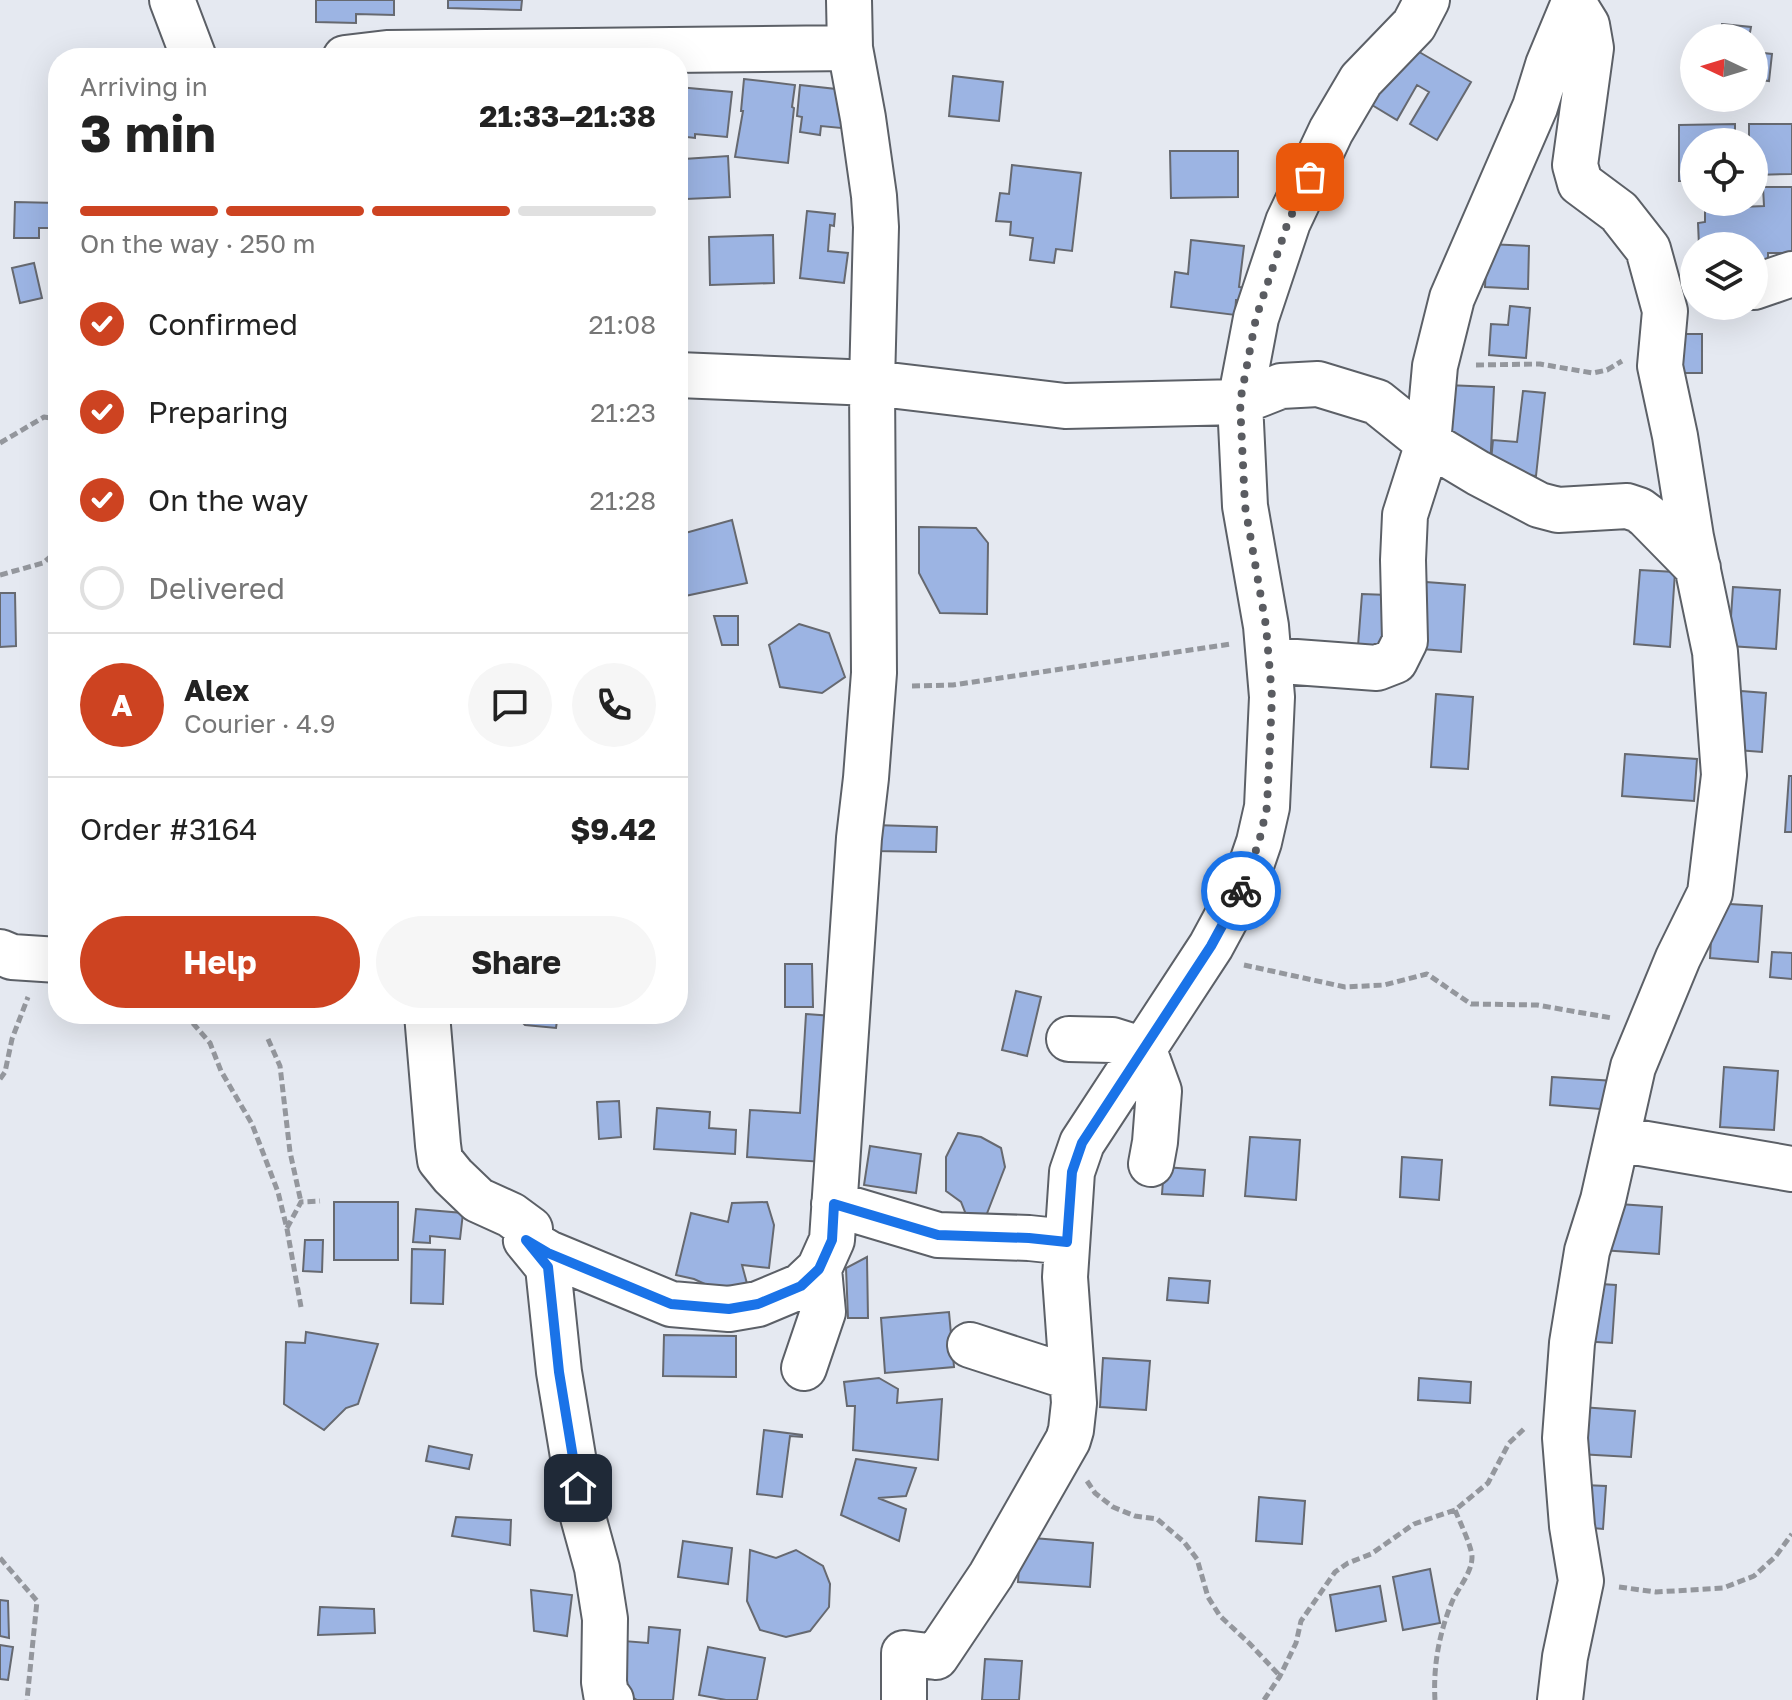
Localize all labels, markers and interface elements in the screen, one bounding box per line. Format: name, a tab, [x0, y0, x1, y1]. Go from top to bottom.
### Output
north arrow	[1680, 24, 1768, 112]
map controls	[1680, 24, 1768, 320]
text: Arriving in	[80, 71, 208, 102]
text: 21:33–21:38	[479, 98, 656, 134]
text: 3 min	[80, 101, 216, 163]
button: locate	[1680, 128, 1768, 216]
pin	[1276, 143, 1344, 211]
icon: bag	[1288, 155, 1332, 199]
text: On the way · 250 m	[80, 228, 316, 259]
button: layers	[1680, 232, 1768, 320]
icon: check	[80, 302, 124, 346]
text: Confirmed	[148, 306, 298, 342]
text: 21:08	[589, 309, 656, 340]
icon: check	[80, 390, 124, 434]
text: Preparing	[148, 394, 289, 430]
text: 21:23	[590, 397, 656, 428]
icon: check	[80, 478, 124, 522]
text: On the way	[148, 482, 308, 518]
text: 21:28	[590, 485, 656, 516]
text: Delivered	[148, 570, 285, 606]
button: chat	[468, 663, 552, 747]
button: phone	[572, 663, 656, 747]
text: Alex	[184, 672, 249, 708]
text: A	[111, 687, 133, 723]
text: Courier · 4.9	[184, 708, 336, 739]
text: Order #3164	[80, 811, 258, 847]
text: $9.42	[570, 811, 656, 847]
courier	[1201, 851, 1281, 931]
icon: bike	[1219, 869, 1263, 913]
button: Help	[80, 916, 360, 1008]
button: Share	[376, 916, 656, 1008]
pin	[544, 1454, 612, 1522]
icon: home	[556, 1466, 600, 1510]

